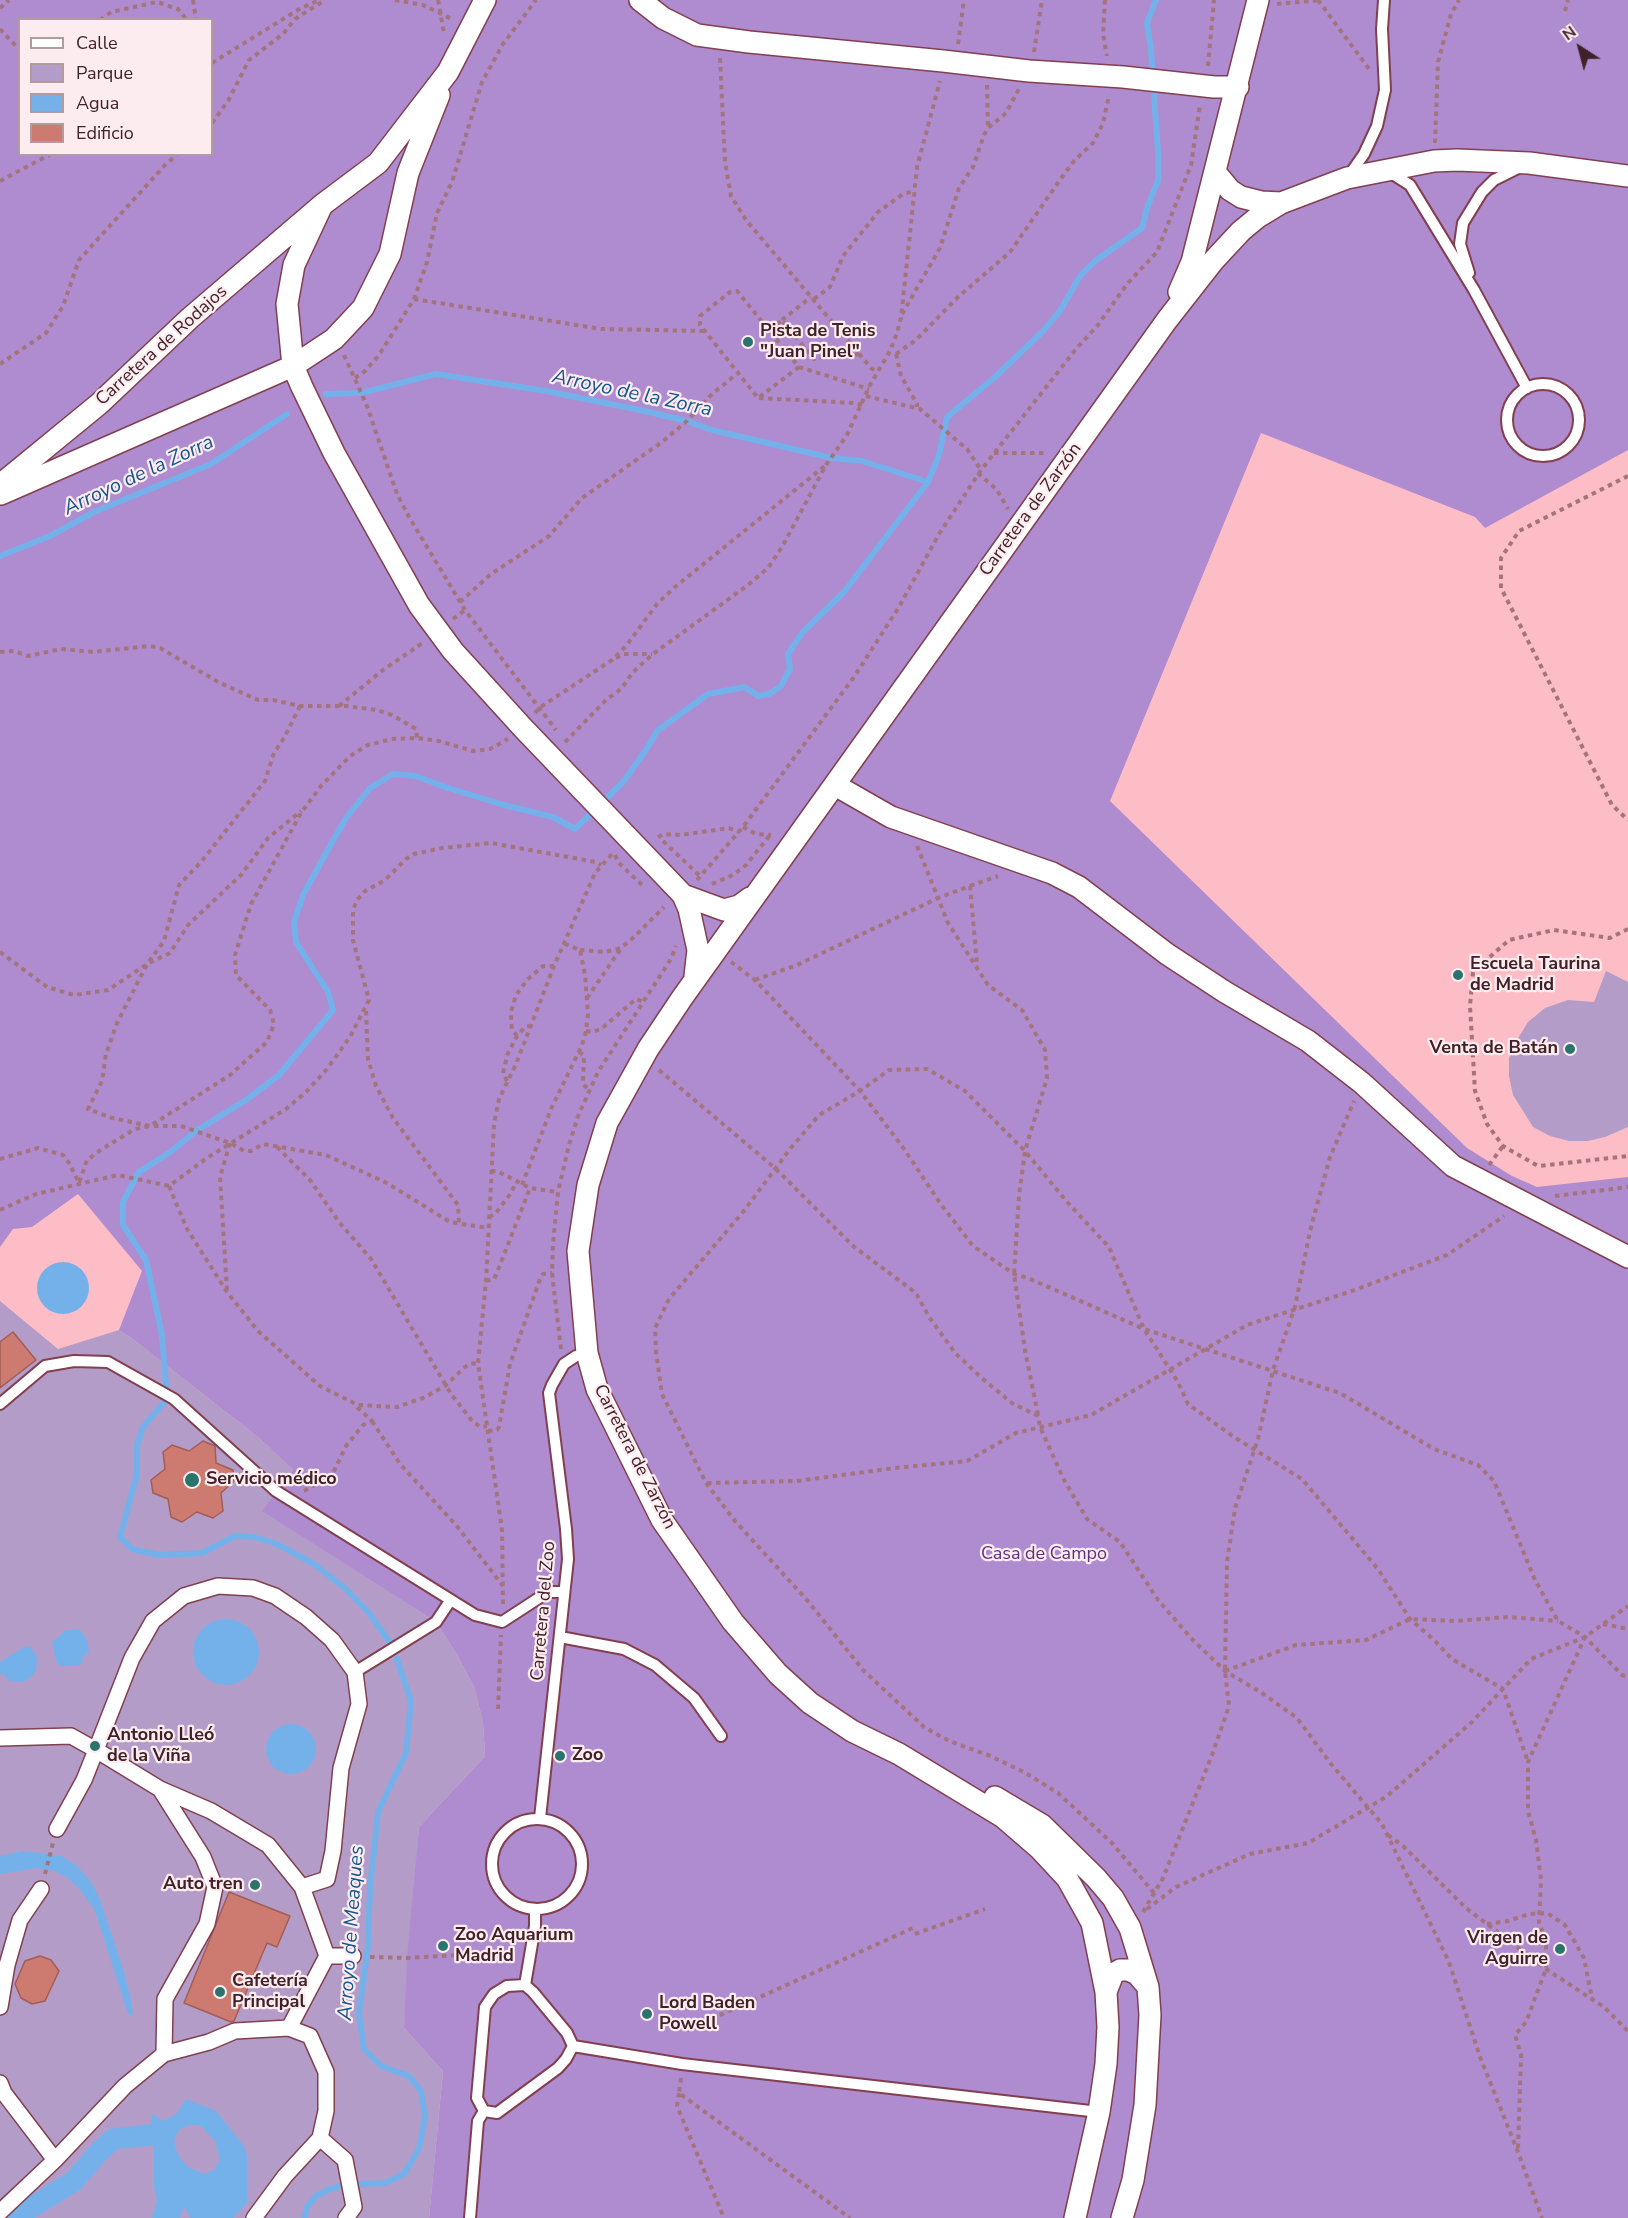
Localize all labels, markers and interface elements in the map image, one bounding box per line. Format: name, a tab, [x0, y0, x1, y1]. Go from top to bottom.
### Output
legend	[18, 18, 213, 156]
north arrow	[1550, 18, 1610, 78]
text: N	[1558, 21, 1581, 46]
text: Calle	[76, 31, 118, 55]
text: Parque	[76, 61, 133, 85]
text: Agua	[76, 91, 119, 115]
text: Edificio	[76, 121, 134, 145]
street label: Carretera de Rodajos	[92, 281, 232, 411]
place label: Pista de Tenis "Juan Pinel"	[760, 321, 875, 364]
marker: Pista de Tenis "Juan Pinel"	[741, 335, 755, 349]
water label: Arroyo de la Zorra	[550, 365, 714, 423]
water label: Arroyo de la Zorra	[60, 431, 218, 521]
street label: Carretera de Zarzón	[975, 439, 1087, 581]
place label: Escuela Taurina de Madrid	[1470, 954, 1601, 996]
marker: Escuela Taurina de Madrid	[1451, 968, 1465, 982]
place label: Venta de Batán	[1429, 1038, 1558, 1060]
marker: Venta de Batán	[1563, 1042, 1577, 1056]
street label: Carretera de Zarzón	[588, 1381, 680, 1533]
place label: Servicio médico	[206, 1469, 337, 1491]
marker: Servicio médico	[183, 1471, 201, 1489]
street label: Carretera del Zoo	[527, 1540, 561, 1682]
park label: Casa de Campo	[981, 1544, 1107, 1566]
place label: Antonio Lleó de la Viña	[107, 1725, 214, 1768]
marker: Antonio Lleó de la Viña	[88, 1739, 102, 1753]
place label: Zoo	[572, 1745, 603, 1767]
marker: Zoo	[553, 1749, 567, 1763]
water label: Arroyo de Meaques	[334, 1845, 370, 2021]
place label: Auto tren	[163, 1874, 243, 1896]
marker: Auto tren	[248, 1878, 262, 1892]
place label: Zoo Aquarium Madrid	[455, 1925, 573, 1968]
place label: Virgen de Aguirre	[1467, 1928, 1548, 1970]
marker: Zoo Aquarium Madrid	[436, 1939, 450, 1953]
marker: Virgen de Aguirre	[1553, 1942, 1567, 1956]
place label: Cafetería Principal	[232, 1971, 308, 2014]
marker: Cafetería Principal	[213, 1985, 227, 1999]
place label: Lord Baden Powell	[659, 1993, 755, 2036]
marker: Lord Baden Powell	[640, 2007, 654, 2021]

